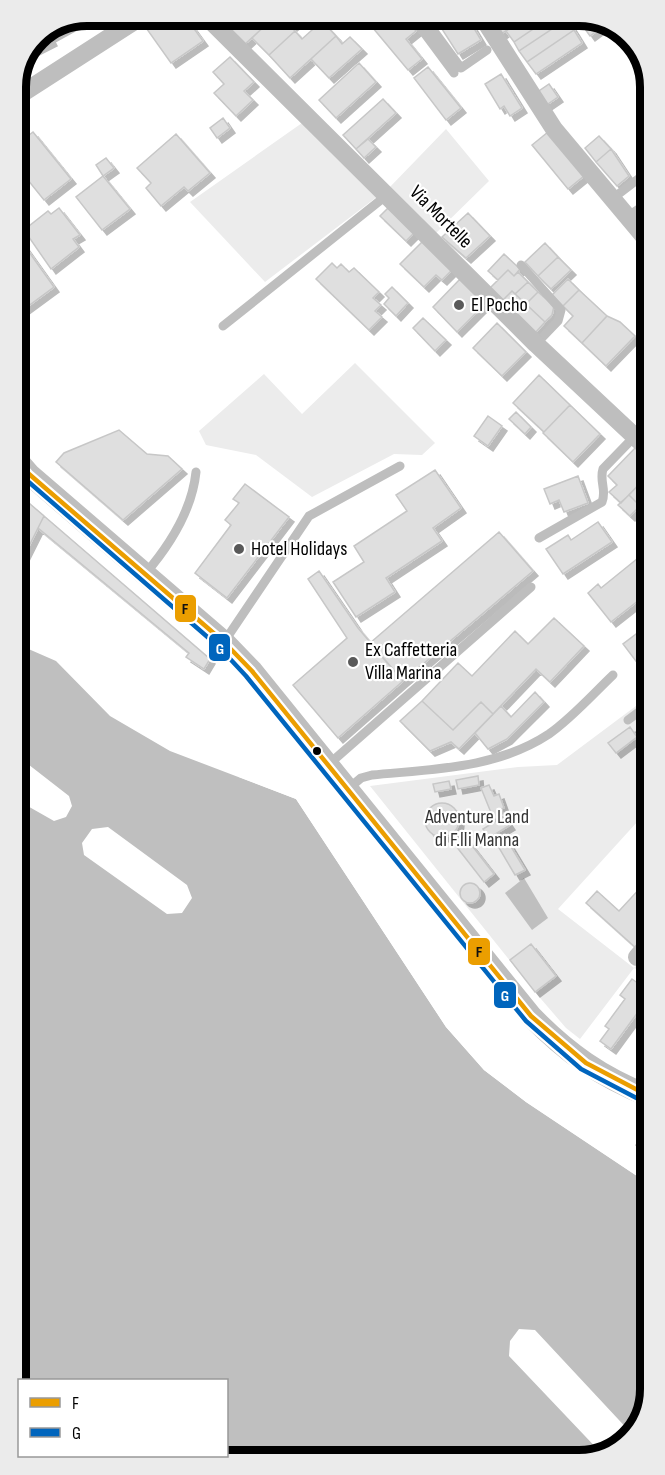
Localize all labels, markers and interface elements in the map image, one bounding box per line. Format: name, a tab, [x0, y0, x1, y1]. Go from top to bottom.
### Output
street label: Via Mortelle	[405, 181, 477, 253]
place label: El Pocho	[471, 293, 528, 317]
marker: El Pocho	[452, 298, 466, 312]
place label: Hotel Holidays	[251, 537, 347, 561]
marker: Hotel Holidays	[232, 542, 246, 556]
line badge: F	[174, 594, 197, 623]
text: F	[182, 600, 189, 619]
line badge: G	[208, 633, 231, 662]
place label: Ex Caffetteria Villa Marina	[365, 638, 457, 685]
text: G	[216, 640, 224, 659]
marker: Ex Caffetteria Villa Marina	[346, 655, 360, 669]
unlabelled marker	[311, 745, 323, 757]
park label: Adventure Land di F.lli Manna	[424, 805, 529, 852]
line badge: F	[467, 937, 491, 966]
text: F	[476, 943, 483, 962]
line badge: G	[493, 981, 517, 1009]
text: G	[501, 987, 509, 1006]
legend	[18, 1379, 228, 1457]
text: F	[72, 1393, 79, 1414]
text: G	[72, 1423, 81, 1444]

